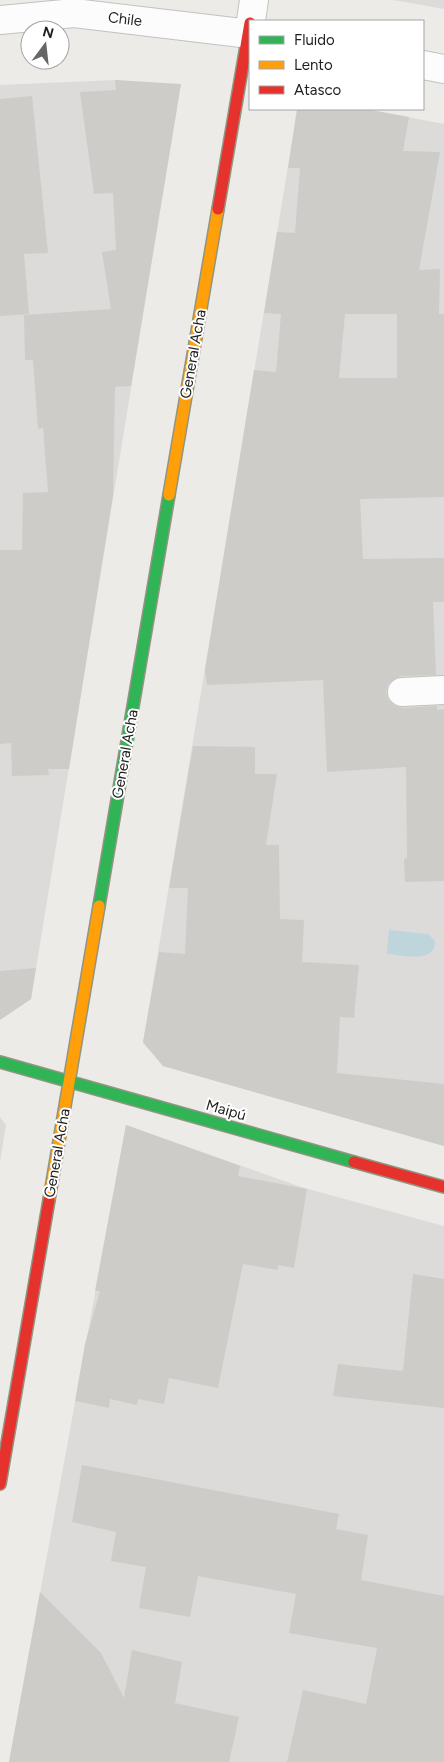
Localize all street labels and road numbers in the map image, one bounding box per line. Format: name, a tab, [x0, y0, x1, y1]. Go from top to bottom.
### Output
street label: Chile	[107, 8, 143, 30]
street label: General Acha	[176, 308, 210, 400]
street label: General Acha	[108, 708, 142, 800]
street label: Maipú	[204, 1096, 248, 1124]
street label: General Acha	[40, 1107, 74, 1199]

